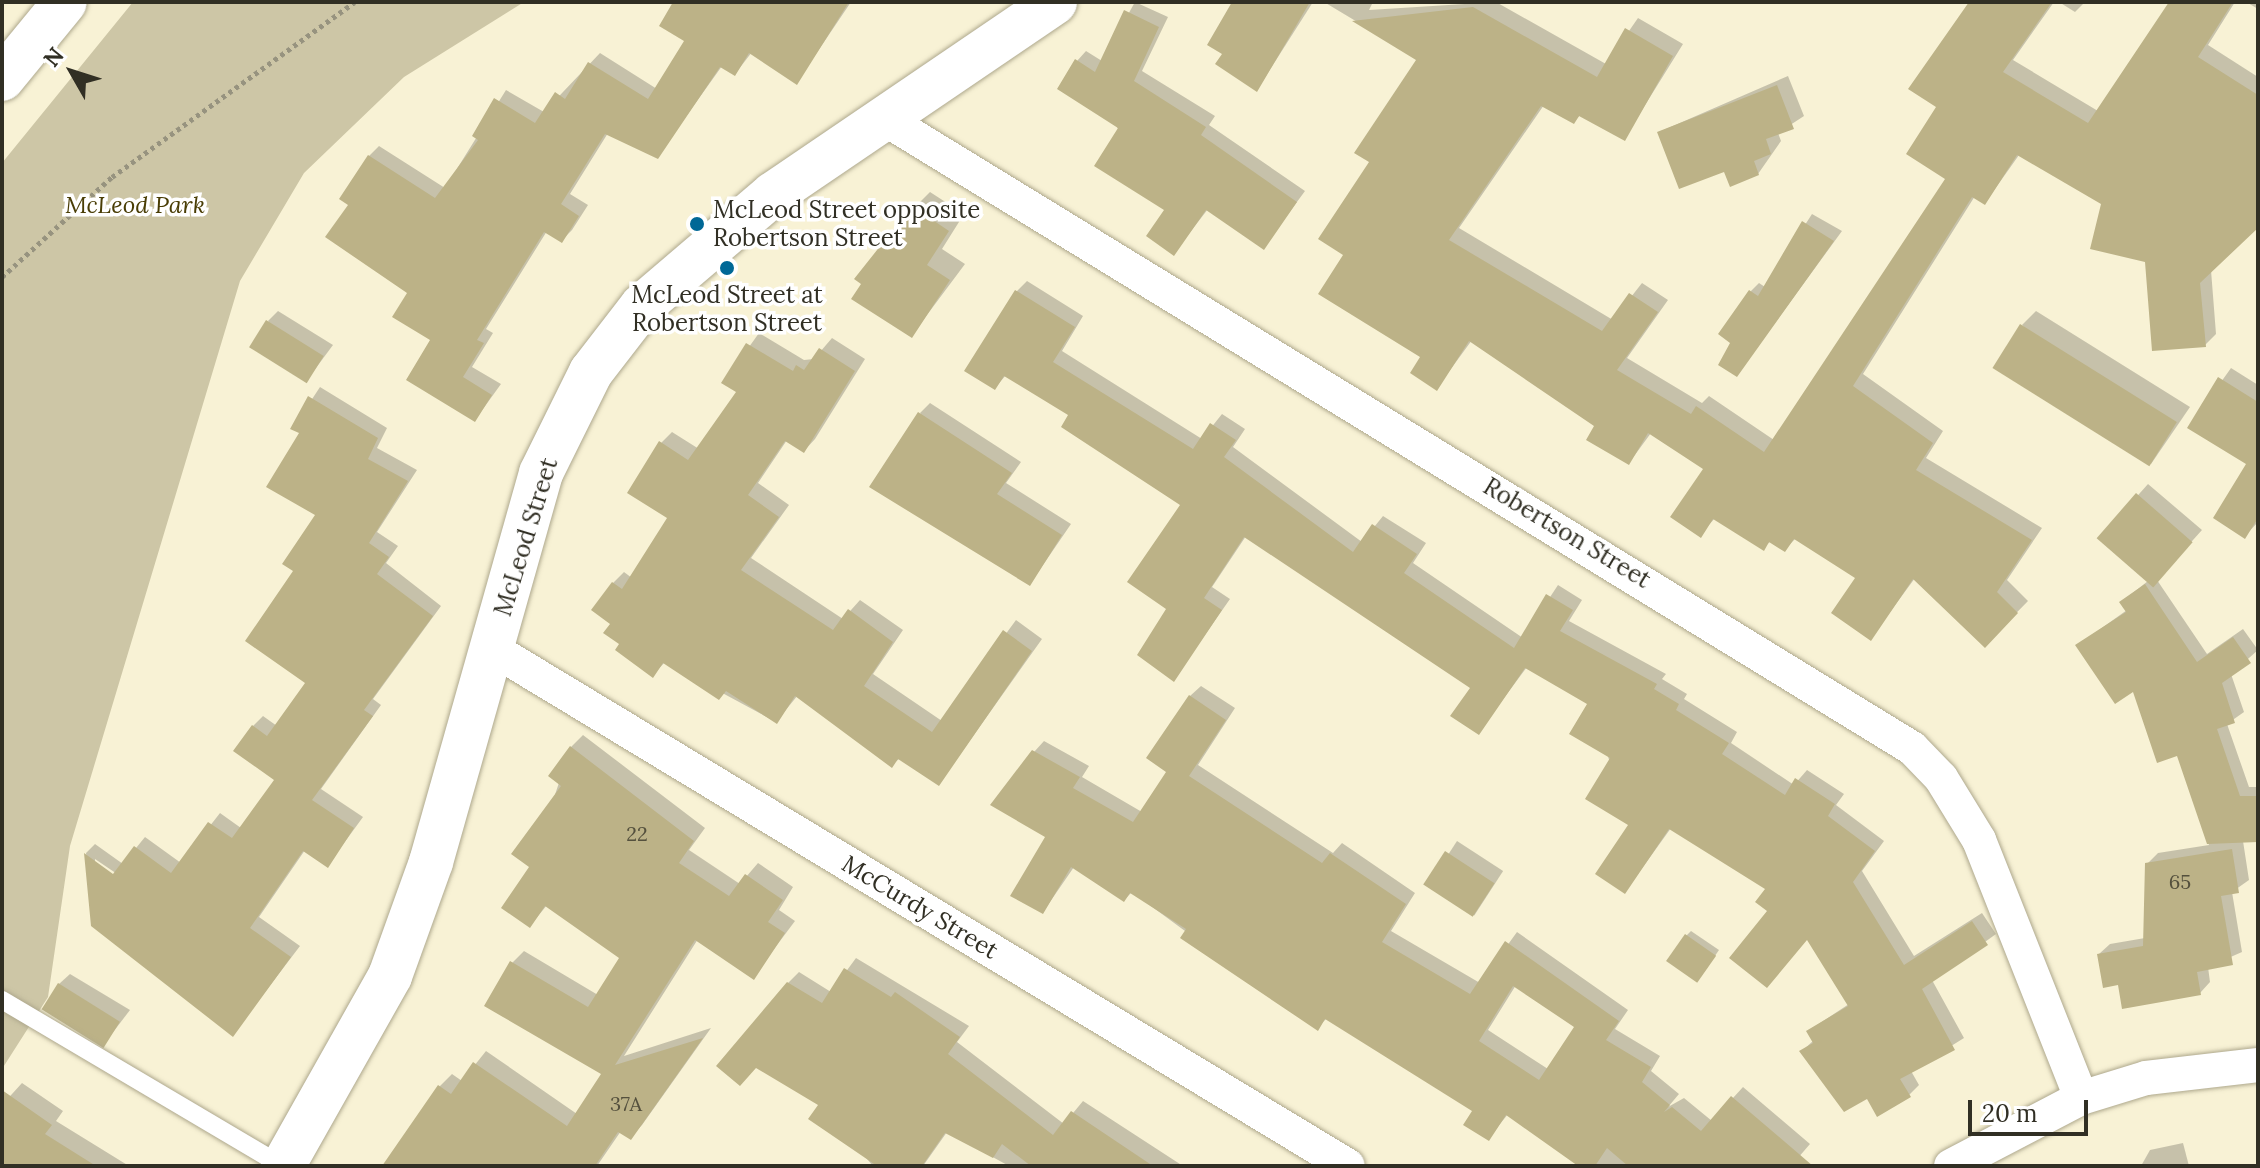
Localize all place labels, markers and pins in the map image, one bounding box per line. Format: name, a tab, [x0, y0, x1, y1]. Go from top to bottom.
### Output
place label: McLeod Street opposite Robertson Street	[713, 196, 980, 252]
marker: McLeod Street opposite Robertson Street	[688, 215, 706, 233]
marker: McLeod Street at Robertson Street	[718, 259, 736, 277]
place label: McLeod Street at Robertson Street	[631, 281, 823, 337]

